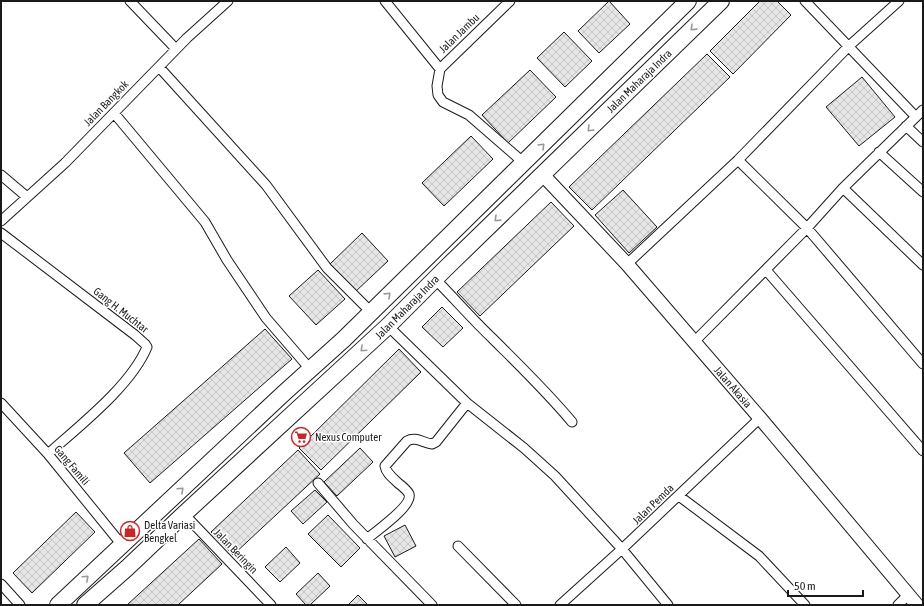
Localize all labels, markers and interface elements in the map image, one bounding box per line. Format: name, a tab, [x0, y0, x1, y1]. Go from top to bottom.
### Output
street label: Jalan Jambu	[437, 11, 481, 55]
one-way arrow	[690, 23, 698, 31]
street label: Jalan Maharaja Indra	[604, 47, 674, 115]
street label: Jalan Bangkok	[81, 78, 131, 128]
one-way arrow	[587, 124, 595, 131]
one-way arrow	[537, 143, 544, 151]
one-way arrow	[494, 214, 502, 222]
street label: Jalan Maharaja Indra	[373, 273, 441, 341]
street label: Gang H. Muchtar	[91, 285, 151, 336]
one-way arrow	[383, 292, 391, 300]
one-way arrow	[361, 344, 368, 351]
street label: Jalan Akasia	[712, 364, 754, 410]
supermarket icon: Nexus Computer	[290, 426, 312, 448]
place label: Nexus Computer	[315, 431, 382, 443]
street label: Gang Famili	[52, 443, 92, 487]
street label: Jalan Pemda	[630, 482, 676, 526]
one-way arrow	[177, 487, 184, 494]
place label: Delta Variasi Bengkel	[144, 519, 195, 544]
shop icon: Delta Variasi Bengkel	[119, 520, 141, 542]
street label: Jalan Beringin	[212, 526, 260, 576]
scale bar	[788, 572, 863, 598]
one-way arrow	[82, 576, 89, 583]
text: 50 m	[794, 579, 816, 593]

